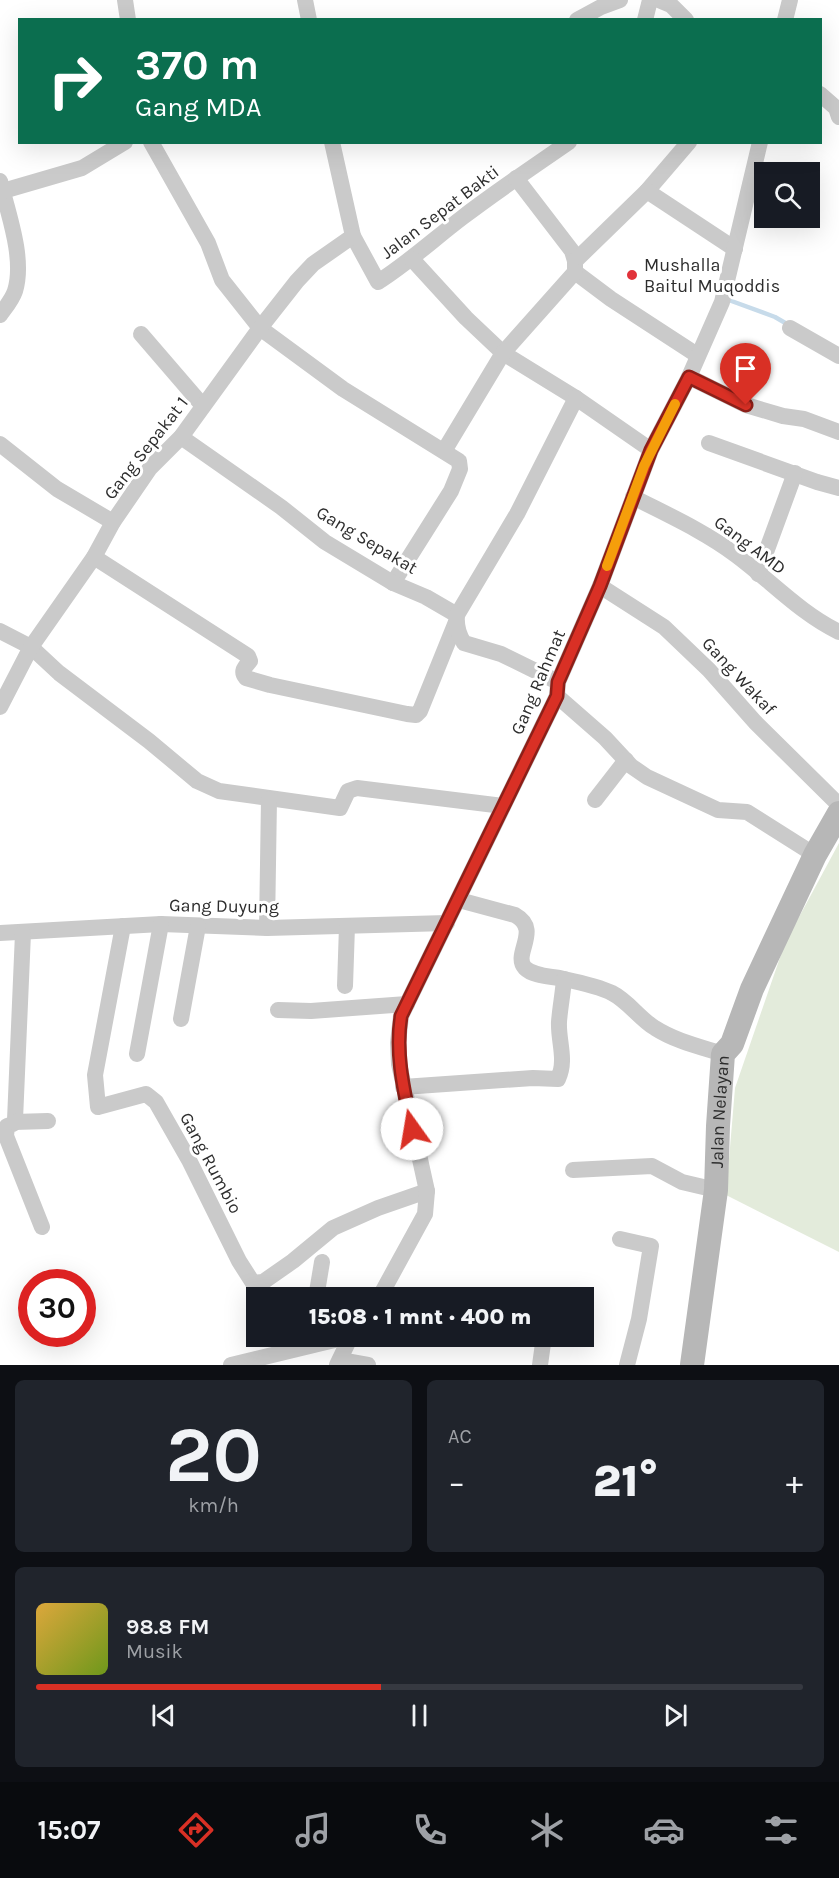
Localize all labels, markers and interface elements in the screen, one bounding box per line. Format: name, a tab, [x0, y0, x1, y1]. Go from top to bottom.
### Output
text: 370 m	[135, 40, 259, 90]
icon: right	[36, 42, 114, 120]
text: Gang MDA	[135, 91, 261, 123]
street label: Jalan Sepat Bakti	[377, 160, 503, 264]
map controls	[754, 162, 820, 228]
button: search	[754, 162, 820, 228]
place label: Mushalla Baitul Muqoddis	[644, 254, 780, 297]
marker: Mushalla Baitul Muqoddis	[625, 268, 639, 282]
pin	[720, 343, 771, 405]
icon: arrive	[729, 352, 762, 385]
street label: Gang Sepakat 1	[99, 392, 193, 504]
street label: Gang Sepakat	[312, 501, 422, 579]
street label: Gang AMD	[710, 511, 790, 579]
street label: Gang Rahmat	[506, 626, 570, 738]
street label: Gang Wakaf	[697, 632, 781, 720]
street label: Gang Duyung	[169, 894, 279, 918]
street label: Jalan Nelayan	[706, 1055, 734, 1169]
position arrow	[380, 1097, 444, 1161]
street label: Gang Rumbio	[175, 1109, 247, 1217]
speed limit sign: 30	[18, 1269, 96, 1347]
text: 15:08 · 1 mnt · 400 m	[309, 1304, 531, 1330]
text: 20	[165, 1409, 262, 1501]
text: AC	[448, 1425, 472, 1448]
text: 21°	[593, 1455, 658, 1507]
text: −	[448, 1463, 465, 1501]
text: +	[786, 1463, 803, 1501]
text: km/h	[188, 1494, 239, 1517]
text: 98.8 FM	[126, 1614, 209, 1640]
text: Musik	[126, 1640, 183, 1663]
icon: previous	[147, 1699, 180, 1732]
icon: pause	[403, 1699, 436, 1732]
icon: next	[659, 1699, 692, 1732]
icon: directions	[175, 1809, 217, 1851]
icon: music	[292, 1809, 334, 1851]
icon: phone	[409, 1809, 451, 1851]
icon: climate	[526, 1809, 568, 1851]
icon: car	[643, 1809, 685, 1851]
icon: filters	[760, 1809, 802, 1851]
text: 15:07	[37, 1814, 101, 1846]

